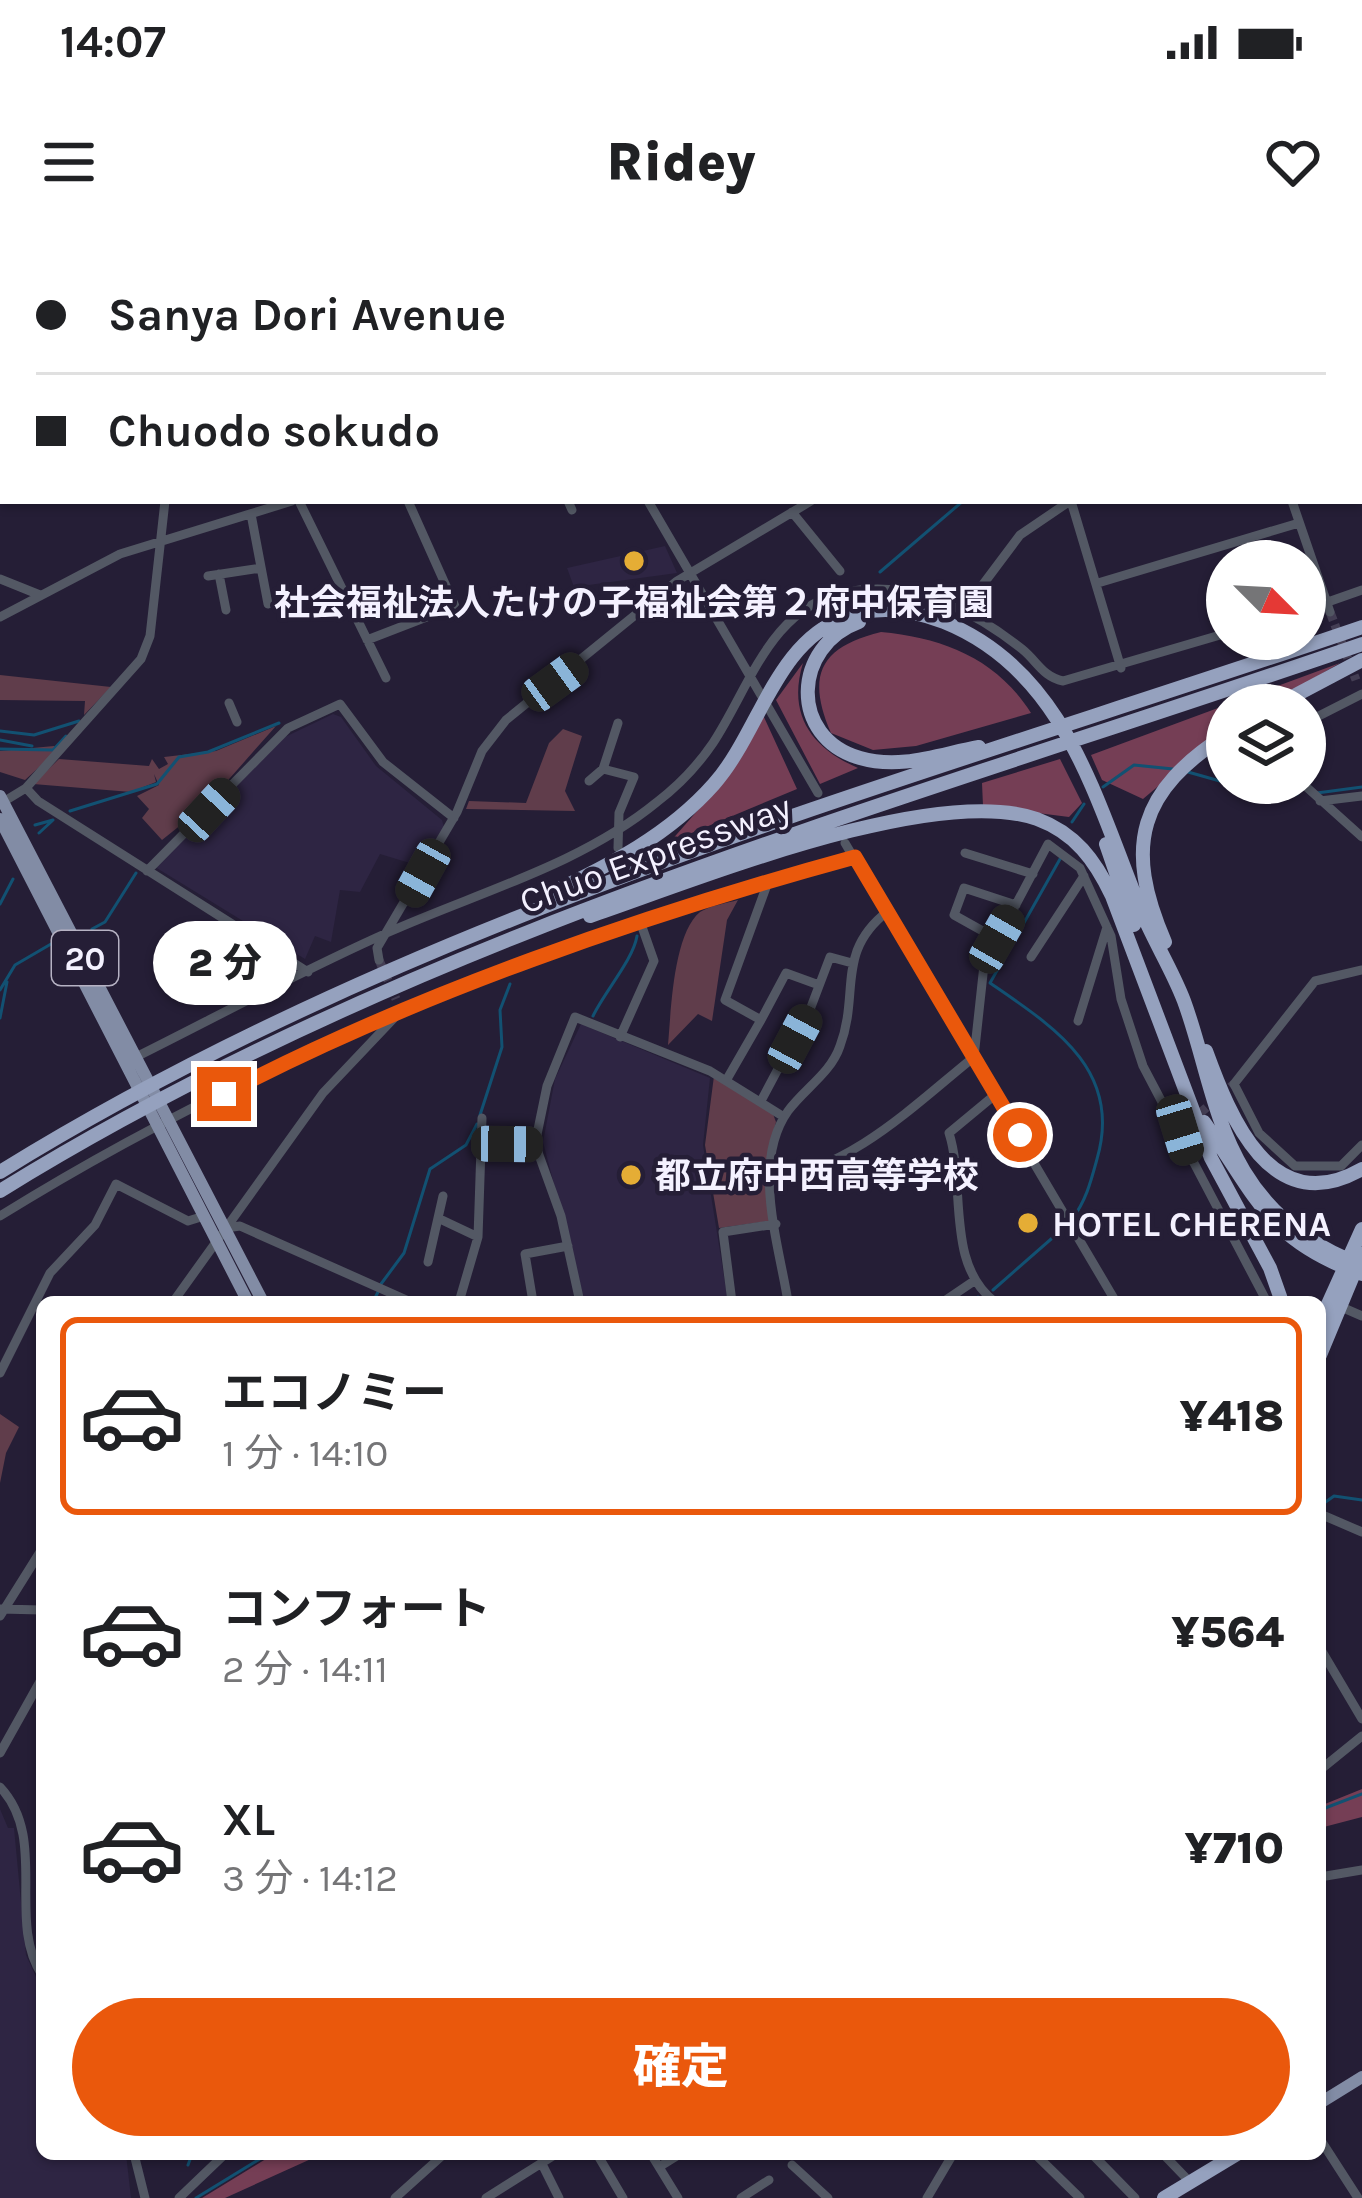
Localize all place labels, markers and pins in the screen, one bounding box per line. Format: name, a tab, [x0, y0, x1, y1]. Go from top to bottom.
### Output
marker: 社会福祉法人たけの子福祉会第２府中保育園	[621, 548, 647, 574]
place label: 社会福祉法人たけの子福祉会第２府中保育園	[274, 582, 994, 624]
place label: 都立府中西高等学校	[655, 1155, 979, 1197]
marker: 都立府中西高等学校	[618, 1162, 644, 1188]
place label: HOTEL CHERENA	[1052, 1203, 1331, 1245]
marker: HOTEL CHERENA	[1015, 1210, 1041, 1236]

